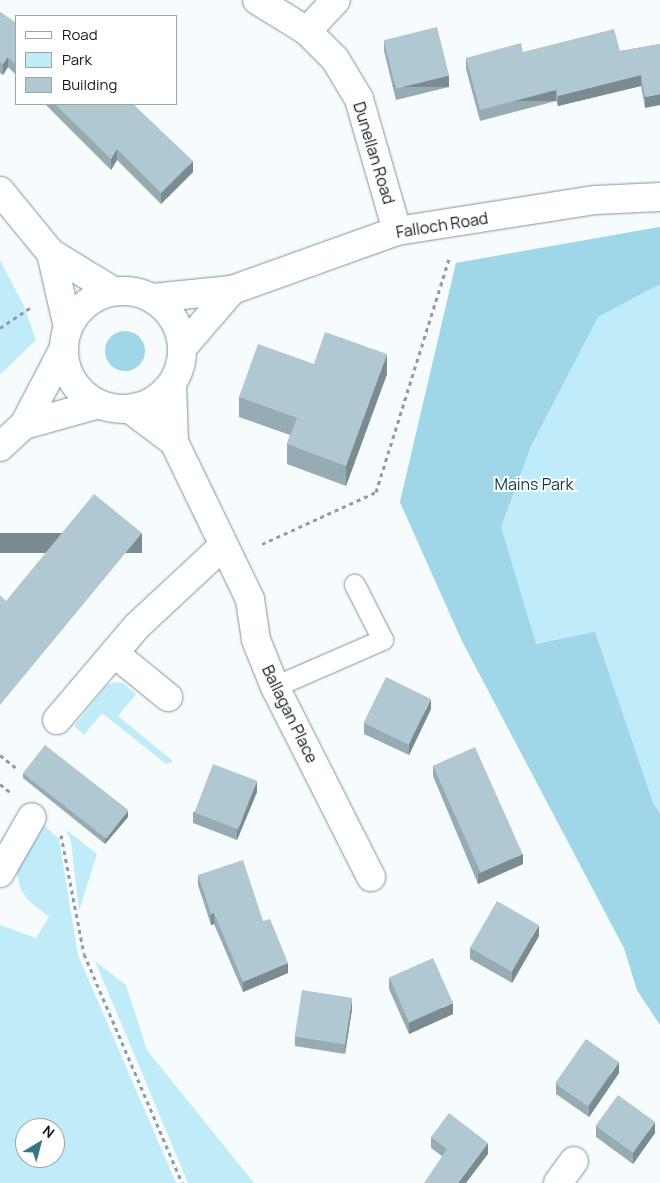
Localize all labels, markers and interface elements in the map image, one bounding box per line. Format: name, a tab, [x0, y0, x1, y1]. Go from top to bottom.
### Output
legend	[15, 15, 178, 105]
text: Road	[62, 24, 98, 45]
text: Park	[62, 49, 92, 70]
text: Building	[62, 74, 117, 95]
street label: Dunellan Road	[349, 99, 399, 207]
street label: Falloch Road	[395, 208, 489, 242]
park label: Mains Park	[494, 474, 574, 494]
street label: Ballagan Place	[258, 662, 322, 766]
north arrow	[15, 1118, 65, 1168]
text: N	[39, 1121, 58, 1142]

